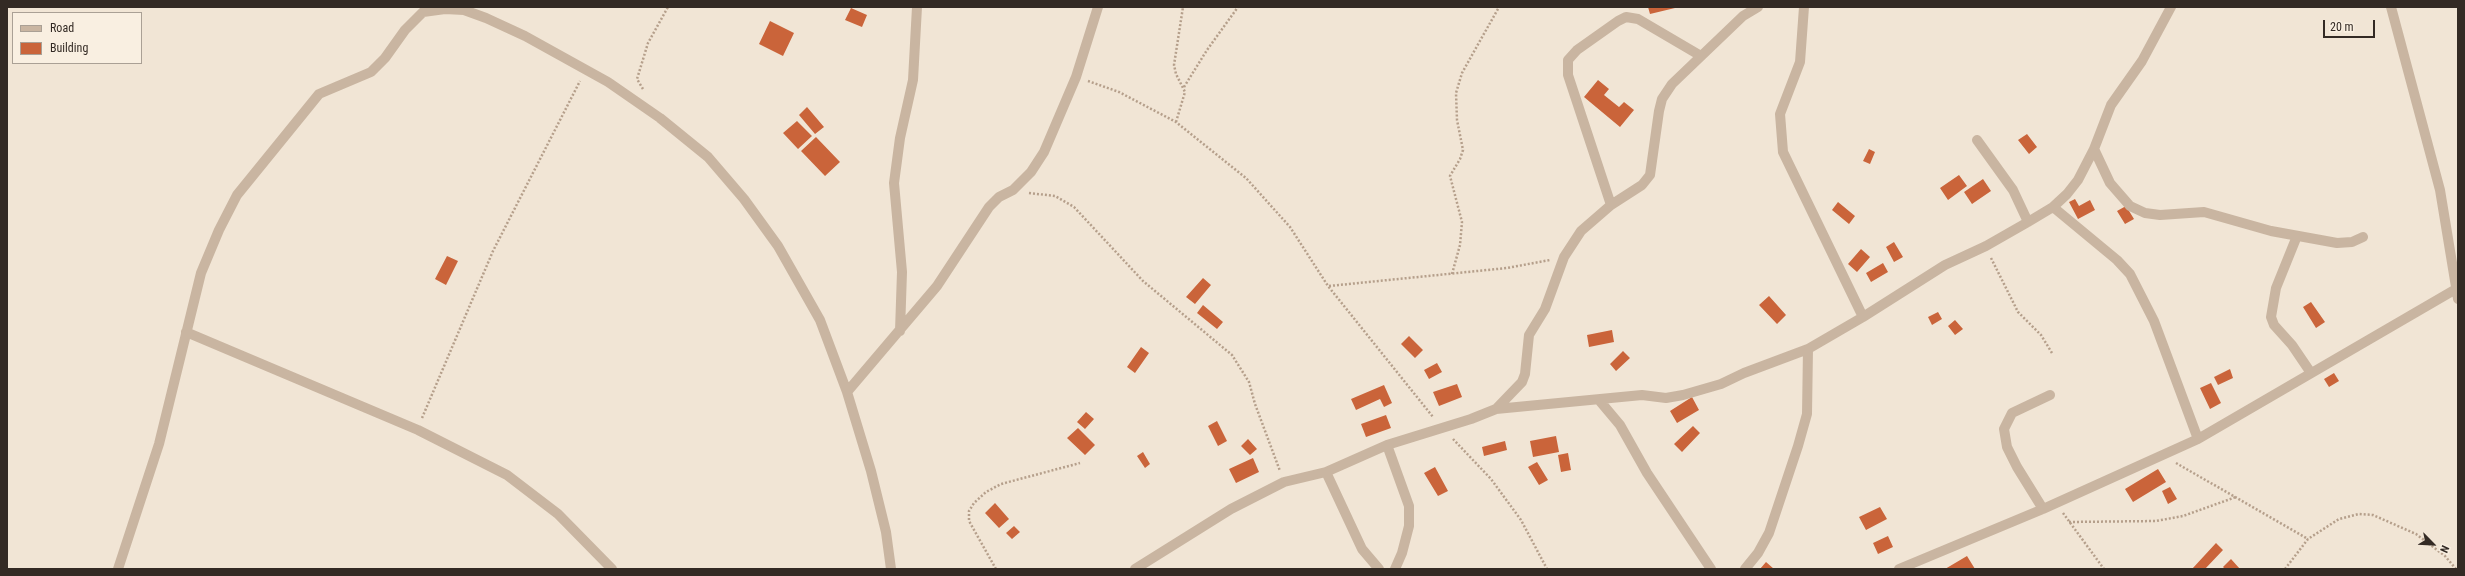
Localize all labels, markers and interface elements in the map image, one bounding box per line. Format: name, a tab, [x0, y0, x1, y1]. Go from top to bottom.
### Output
legend	[12, 12, 142, 64]
scale bar	[2325, 12, 2377, 38]
text: 20 m	[2330, 20, 2354, 34]
text: Road	[50, 21, 74, 35]
text: Building	[50, 41, 88, 55]
north arrow	[2413, 524, 2453, 564]
text: N	[2437, 543, 2452, 555]

